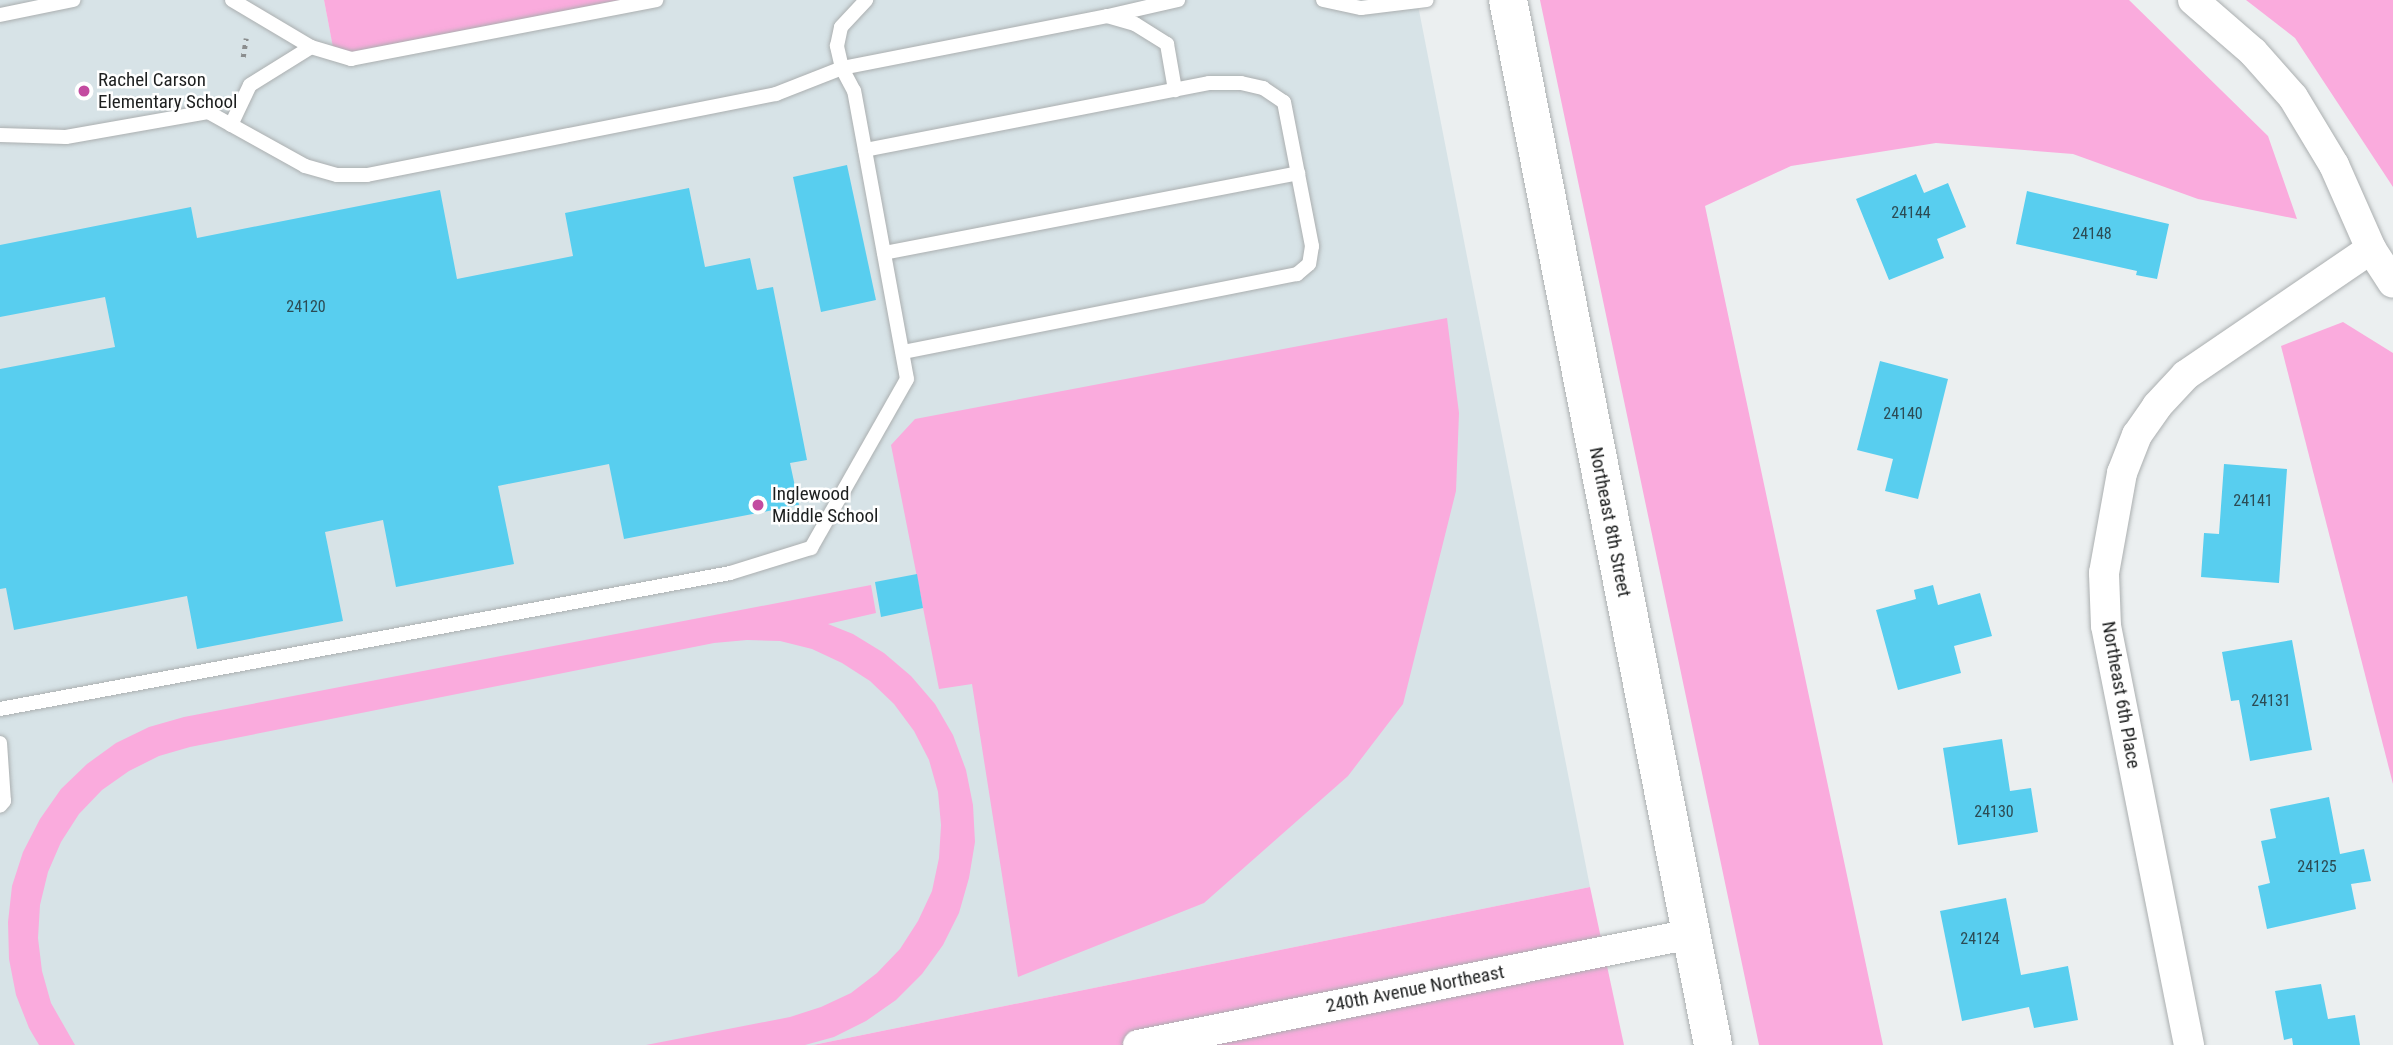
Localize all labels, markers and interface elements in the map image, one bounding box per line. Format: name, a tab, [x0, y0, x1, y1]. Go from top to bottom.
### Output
place label: Rachel Carson Elementary School	[98, 69, 237, 113]
marker: Rachel Carson Elementary School	[76, 83, 92, 99]
house number: 24144	[1891, 203, 1931, 223]
house number: 24148	[2072, 224, 2112, 244]
house number: 24120	[286, 297, 326, 317]
house number: 24140	[1883, 404, 1923, 424]
street label: Northeast 8th Street	[1584, 445, 1636, 599]
place label: Inglewood Middle School	[772, 483, 878, 527]
house number: 24141	[2233, 491, 2273, 511]
marker: Inglewood Middle School	[750, 497, 766, 513]
street label: Northeast 6th Place	[2097, 620, 2145, 770]
house number: 24131	[2251, 691, 2291, 711]
house number: 24130	[1974, 802, 2014, 822]
house number: 24125	[2297, 857, 2337, 877]
house number: 24124	[1960, 929, 2000, 949]
street label: 240th Avenue Northeast	[1324, 961, 1506, 1017]

